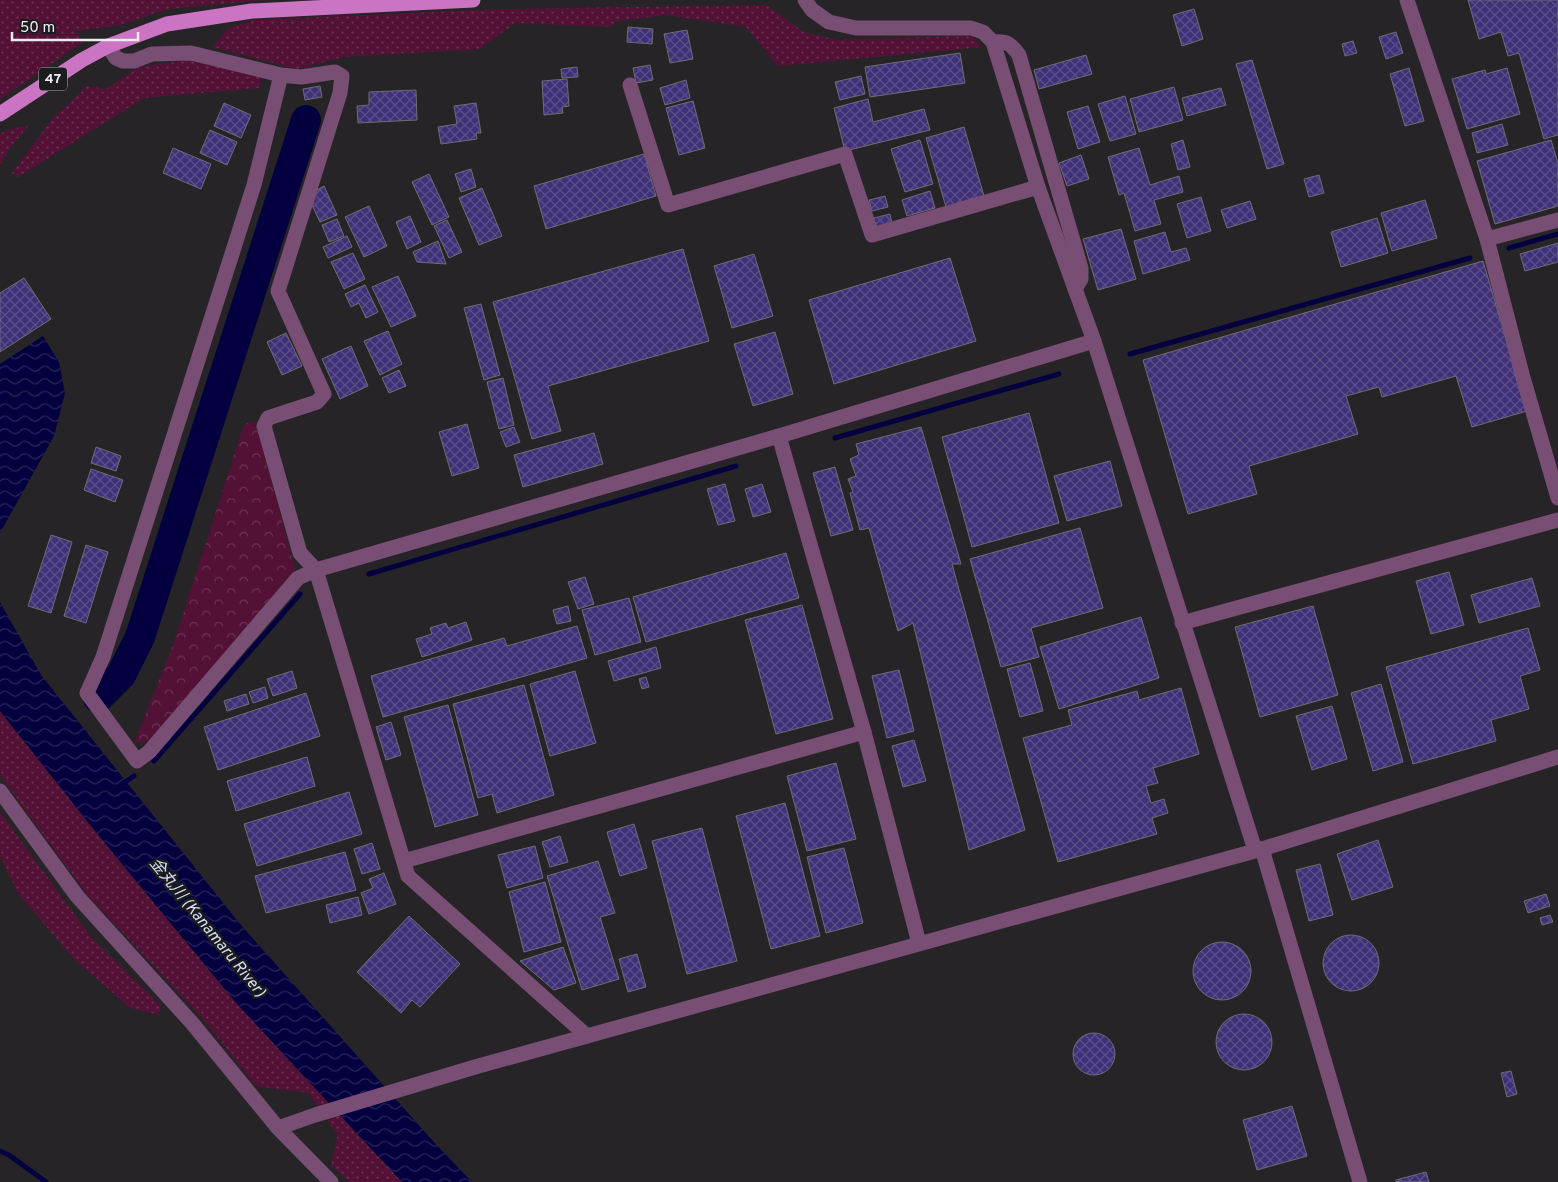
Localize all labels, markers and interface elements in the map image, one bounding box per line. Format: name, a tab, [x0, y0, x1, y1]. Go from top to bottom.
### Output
scale bar	[12, 10, 139, 42]
text: 50 m	[20, 19, 55, 38]
road number: 47	[39, 68, 67, 90]
water label: 金丸川 (Kanamaru River)	[145, 854, 270, 1002]

